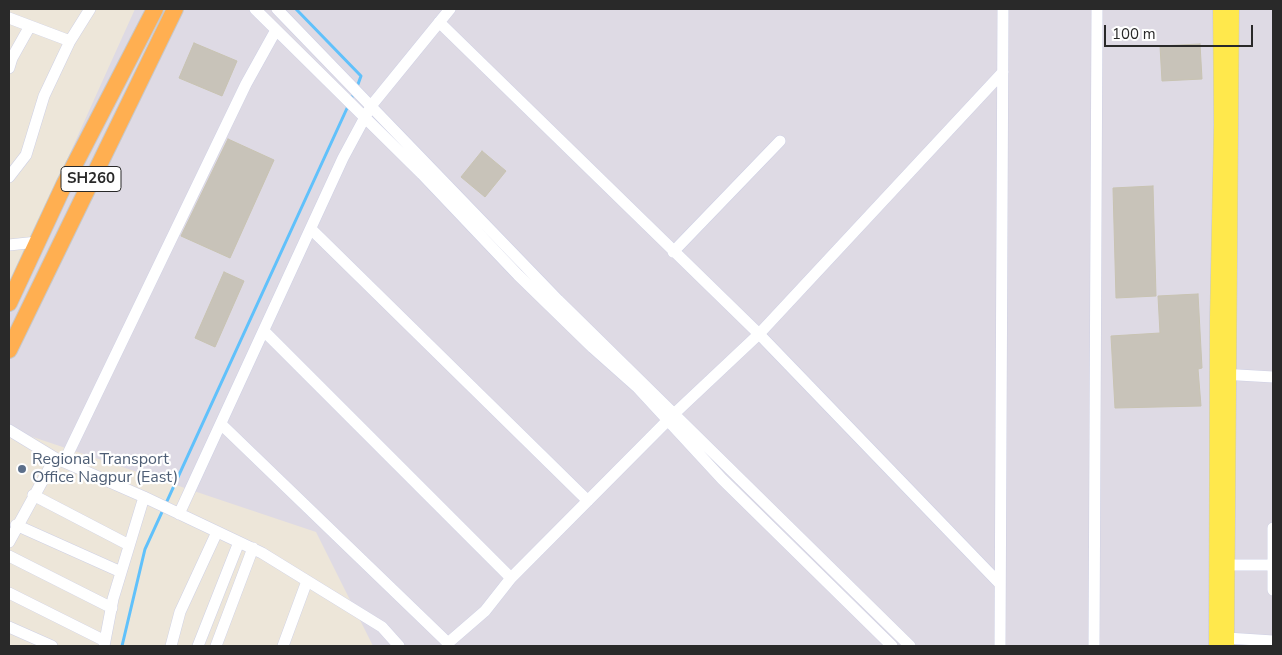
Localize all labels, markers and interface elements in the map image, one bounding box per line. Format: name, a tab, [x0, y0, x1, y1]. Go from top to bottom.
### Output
scale bar	[1107, 15, 1256, 47]
text: 100 m	[1112, 24, 1156, 44]
road number: SH260	[61, 166, 121, 192]
place label: Regional Transport Office Nagpur (East)	[32, 450, 178, 488]
marker: Regional Transport Office Nagpur (East)	[16, 463, 28, 475]

